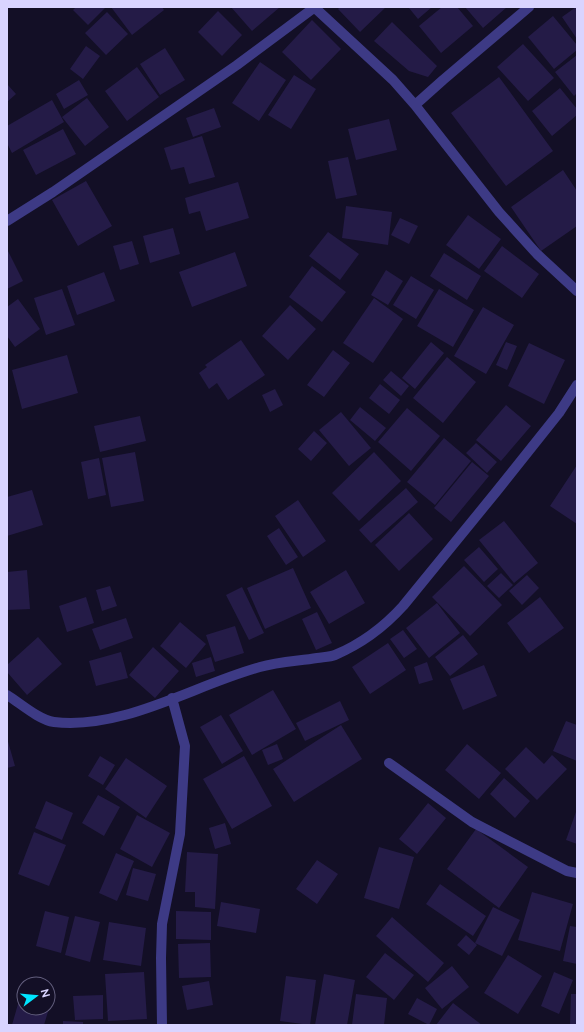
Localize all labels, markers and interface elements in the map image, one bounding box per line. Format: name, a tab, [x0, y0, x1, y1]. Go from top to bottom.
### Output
north arrow	[16, 976, 56, 1016]
text: N	[38, 988, 53, 999]

